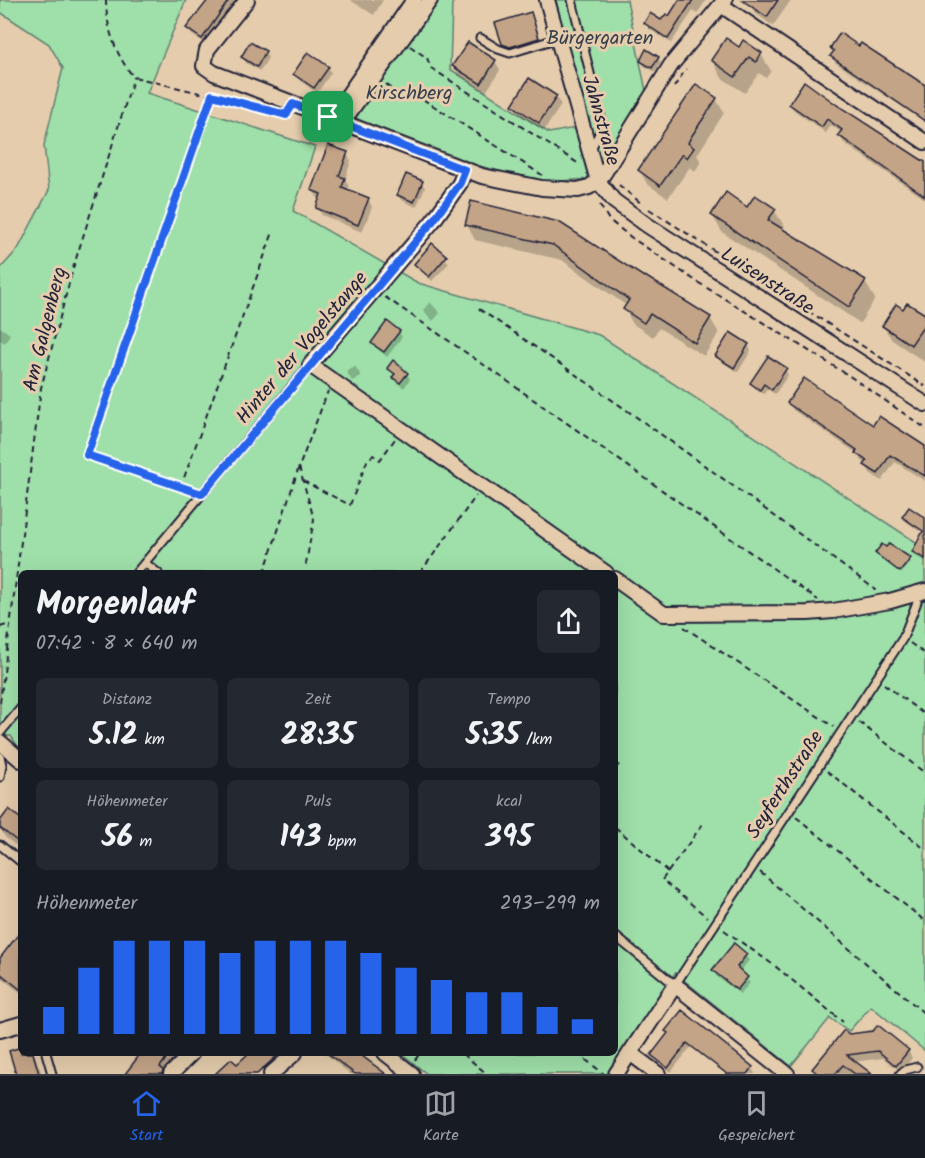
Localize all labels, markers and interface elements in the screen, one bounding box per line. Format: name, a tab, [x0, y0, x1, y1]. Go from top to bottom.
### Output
park label: Bürgergarten	[547, 23, 653, 55]
street label: Jahnstraße	[572, 71, 628, 170]
park label: Kirschberg	[366, 78, 452, 110]
pin	[302, 91, 353, 142]
icon: arrive	[311, 100, 344, 133]
street label: Luisenstraße	[714, 239, 820, 324]
street label: Am Galgenberg	[15, 264, 77, 395]
street label: Hinter der Vogelstange	[229, 265, 376, 432]
text: Morgenlauf	[36, 579, 194, 632]
button: share	[537, 590, 600, 653]
text: 07:42 · 8 × 640 m	[36, 628, 197, 660]
text: Distanz	[102, 687, 152, 712]
text: Zeit	[304, 687, 332, 712]
text: Tempo	[487, 687, 531, 712]
text: 5.12	[89, 712, 138, 760]
text: 28:35	[281, 712, 355, 760]
text: 5:35	[466, 712, 520, 760]
street label: Seyferthstraße	[739, 725, 833, 846]
text: km	[138, 727, 165, 752]
text: /km	[520, 727, 552, 752]
text: Höhenmeter	[87, 789, 167, 814]
text: Puls	[304, 789, 332, 814]
text: kcal	[496, 789, 522, 814]
text: 56	[102, 814, 133, 862]
text: 143	[279, 814, 321, 862]
text: 395	[486, 814, 532, 862]
text: m	[133, 829, 152, 854]
text: bpm	[321, 829, 357, 854]
text: Höhenmeter	[36, 888, 137, 920]
text: 293–299 m	[500, 888, 600, 920]
tab: Start	[130, 1087, 163, 1148]
tab: Karte	[423, 1087, 459, 1148]
tab: Gespeichert	[718, 1087, 795, 1148]

